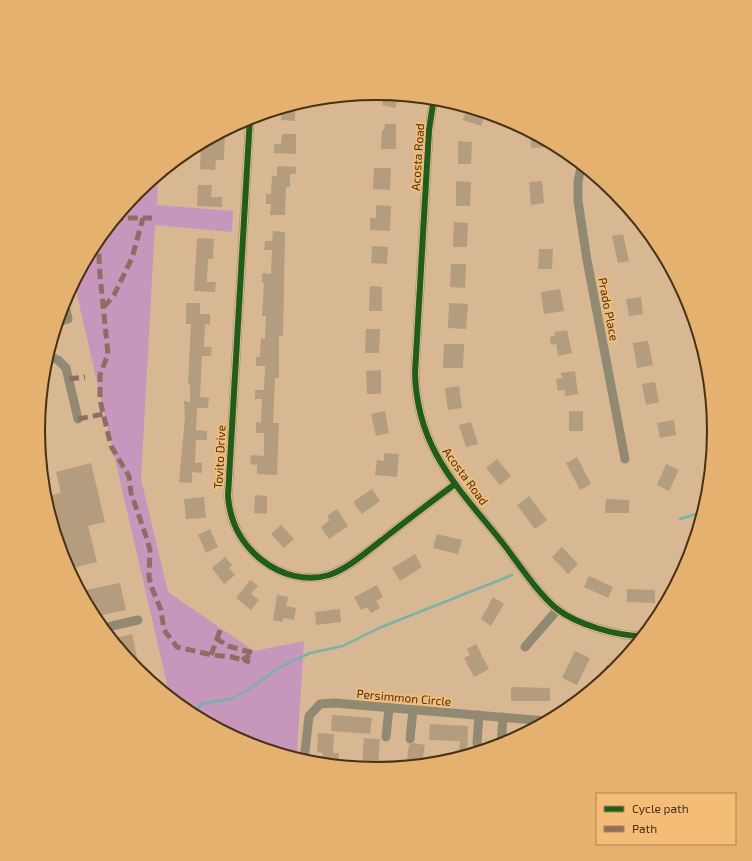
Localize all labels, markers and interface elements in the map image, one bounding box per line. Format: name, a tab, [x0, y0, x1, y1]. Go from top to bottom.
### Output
street label: Acosta Road	[408, 123, 426, 191]
street label: Prado Place	[596, 276, 622, 342]
street label: Tovito Drive	[210, 425, 228, 489]
street label: Acosta Road	[440, 445, 492, 507]
street label: Persimmon Circle	[356, 686, 452, 708]
legend	[596, 793, 736, 845]
text: Cycle path	[632, 801, 689, 815]
text: Path	[632, 821, 657, 835]

